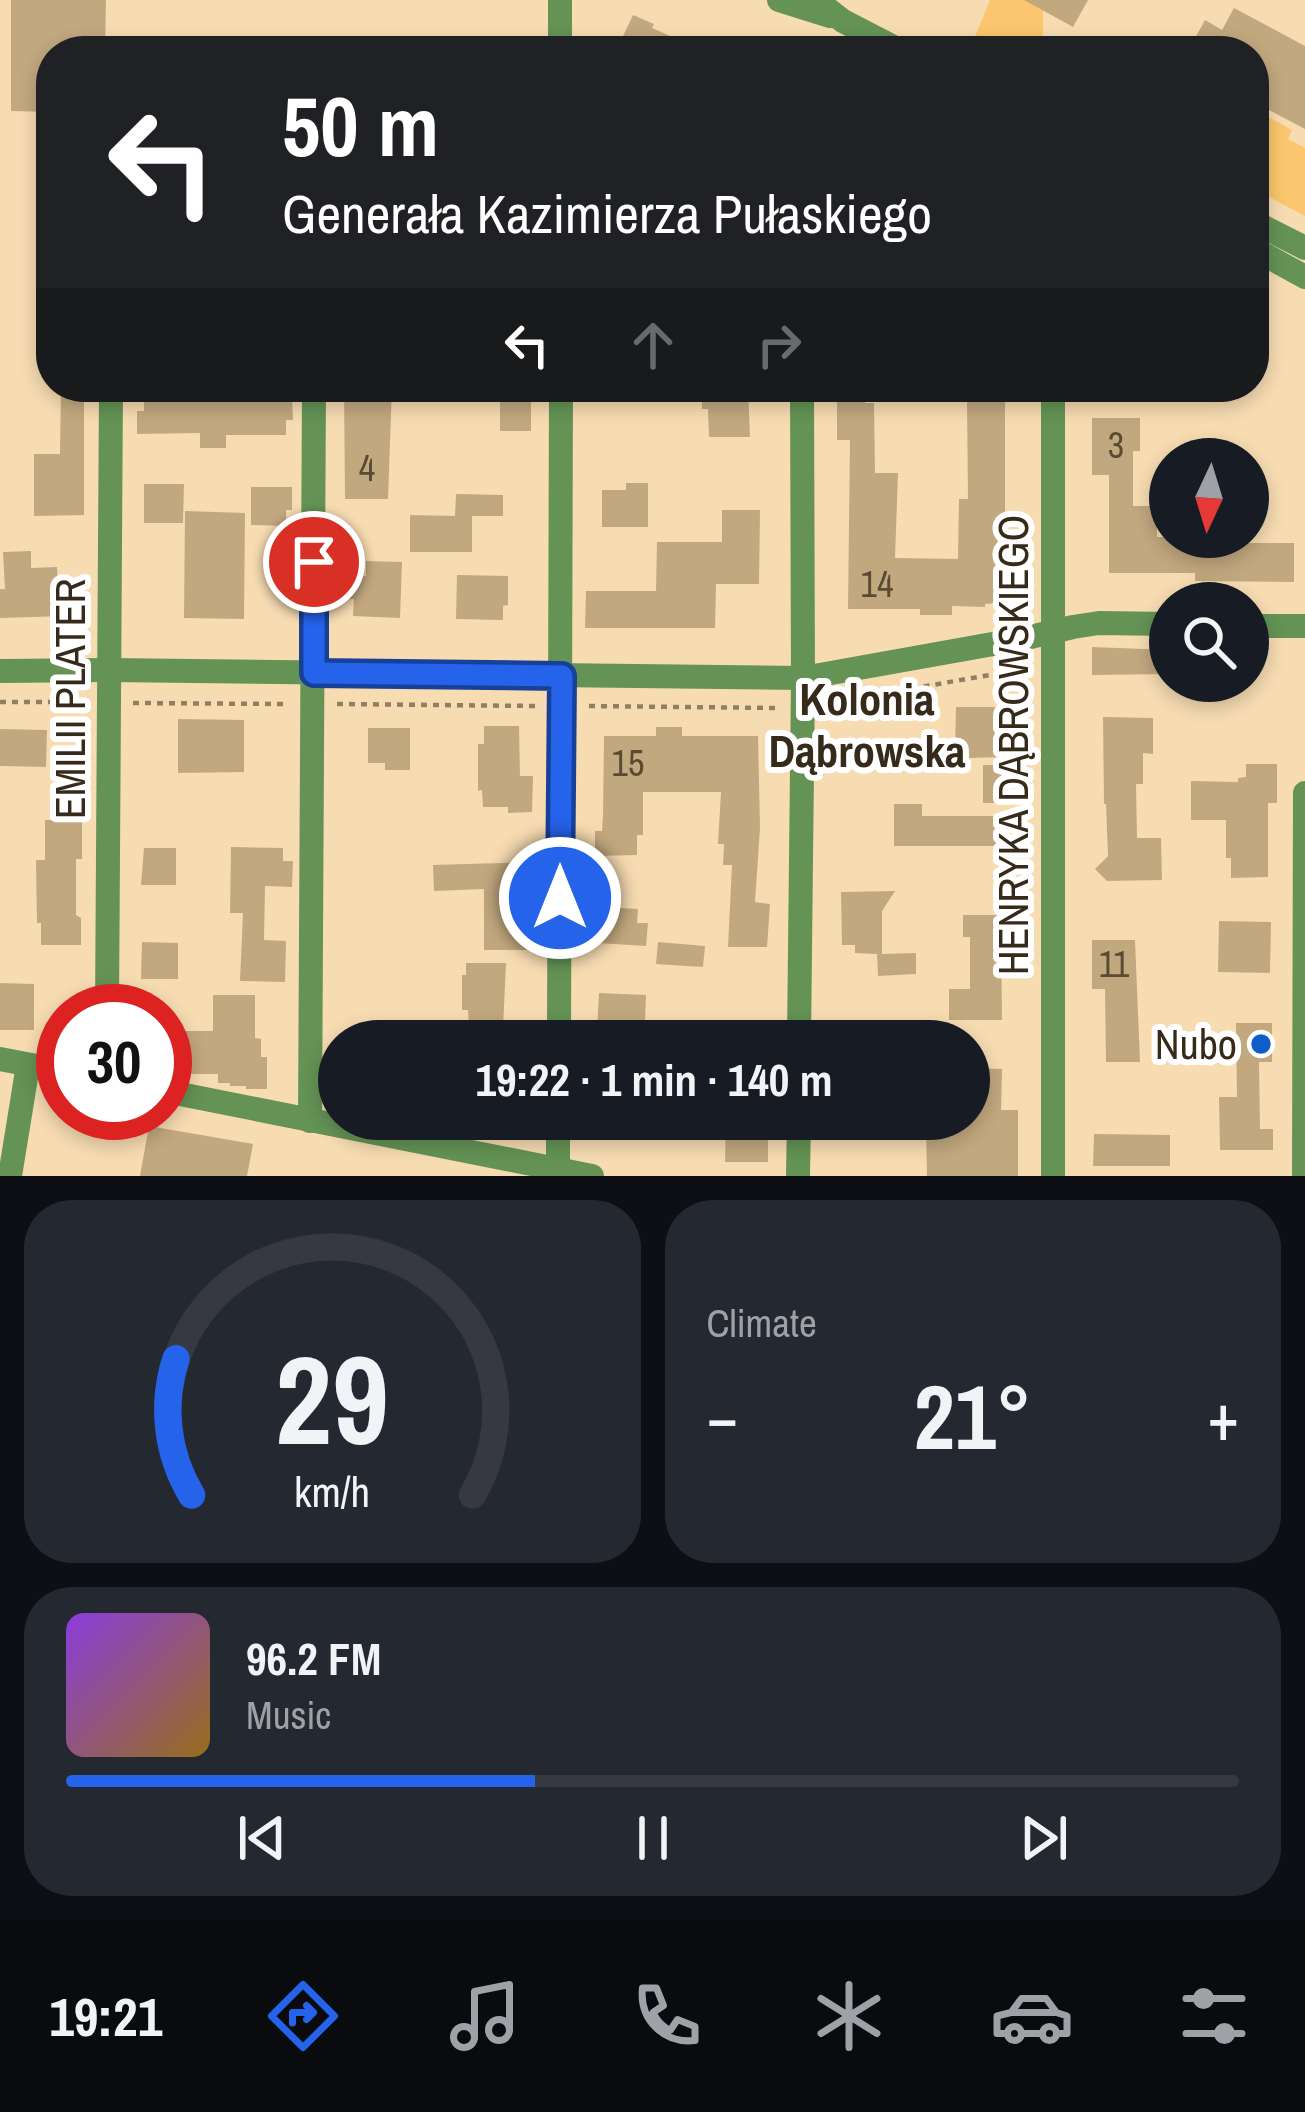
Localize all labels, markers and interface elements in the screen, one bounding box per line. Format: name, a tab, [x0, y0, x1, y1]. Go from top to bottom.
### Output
text: 50 m	[282, 69, 439, 182]
icon: left	[84, 84, 240, 240]
text: Generała Kazimierza Pułaskiego	[282, 177, 932, 250]
icon: left	[494, 312, 560, 378]
icon: ahead	[620, 312, 686, 378]
icon: right	[746, 312, 812, 378]
house number: 3	[1108, 421, 1124, 469]
north arrow	[1149, 438, 1269, 558]
map controls	[1149, 438, 1269, 702]
house number: 4	[359, 444, 375, 492]
pin	[263, 511, 365, 613]
street label: HENRYKA DĄBROWSKIEGO	[985, 515, 1041, 975]
icon: arrive	[281, 529, 347, 595]
house number: 14	[861, 560, 893, 608]
street label: EMILII PLATER	[42, 579, 98, 819]
button: search	[1149, 582, 1269, 702]
district label: Kolonia Dąbrowska	[769, 668, 966, 781]
house number: 15	[612, 739, 644, 787]
position arrow	[497, 835, 623, 961]
house number: 11	[1099, 940, 1130, 988]
speed limit sign: 30	[36, 984, 192, 1140]
place label: Nubo	[1155, 1016, 1237, 1072]
marker: Nubo	[1248, 1031, 1274, 1057]
text: 19:22 · 1 min · 140 m	[476, 1049, 832, 1110]
text: Climate	[707, 1297, 817, 1349]
text: 29	[275, 1315, 389, 1483]
text: 21°	[914, 1356, 1032, 1477]
text: −	[707, 1372, 738, 1461]
text: +	[1207, 1372, 1239, 1461]
text: km/h	[294, 1462, 370, 1519]
text: 96.2 FM	[246, 1628, 381, 1689]
text: Music	[246, 1689, 331, 1741]
icon: previous	[229, 1805, 295, 1871]
icon: pause	[620, 1805, 686, 1871]
icon: next	[1011, 1805, 1077, 1871]
icon: directions	[261, 1974, 345, 2058]
icon: music	[443, 1974, 527, 2058]
icon: phone	[625, 1974, 709, 2058]
icon: climate	[807, 1974, 891, 2058]
icon: car	[990, 1974, 1074, 2058]
icon: filters	[1172, 1974, 1256, 2058]
text: 19:21	[49, 1980, 162, 2053]

